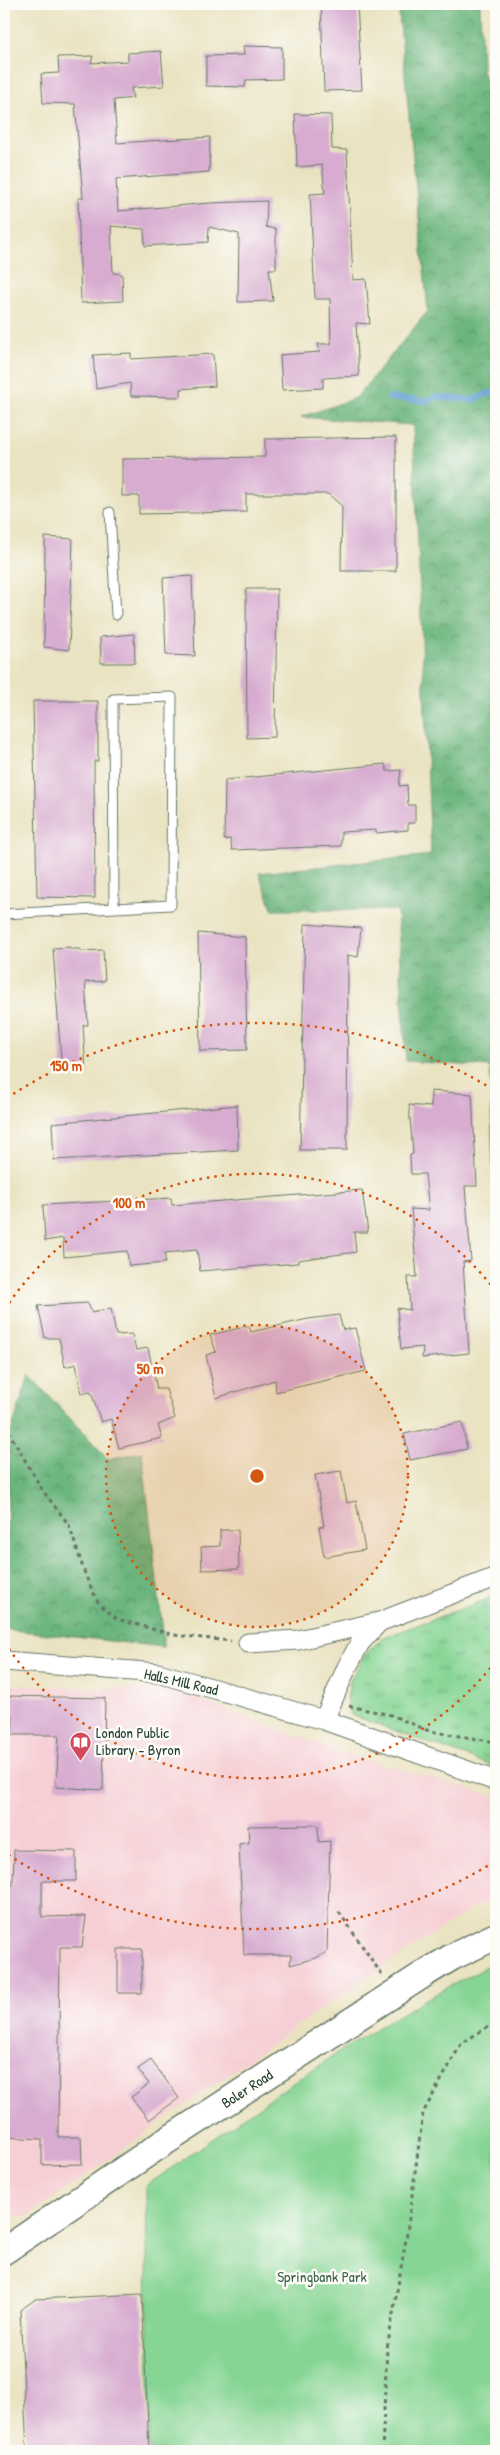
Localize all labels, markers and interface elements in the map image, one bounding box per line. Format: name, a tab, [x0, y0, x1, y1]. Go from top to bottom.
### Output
text: 150 m	[50, 1055, 82, 1076]
text: 100 m	[113, 1192, 145, 1213]
text: 50 m	[137, 1358, 163, 1379]
centre of rings	[248, 1467, 266, 1485]
street label: Halls Mill Road	[142, 1663, 220, 1700]
place label: London Public Library - Byron	[96, 1722, 181, 1760]
library icon: London Public Library - Byron	[68, 1730, 92, 1761]
street label: Boler Road	[217, 2064, 277, 2113]
park label: Springbank Park	[277, 2266, 367, 2287]

